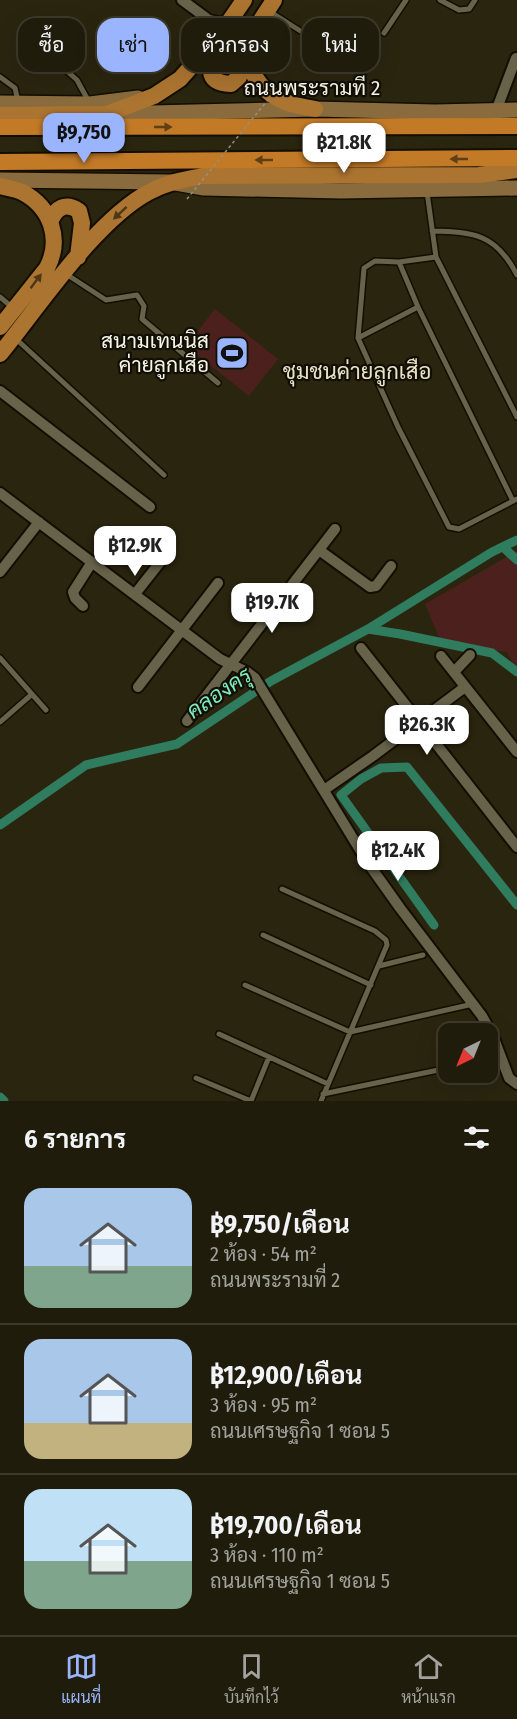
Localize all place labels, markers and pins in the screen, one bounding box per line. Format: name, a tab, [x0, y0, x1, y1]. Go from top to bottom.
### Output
pin: ฿9,750	[35, 113, 133, 164]
pin: ฿21.8K	[295, 123, 393, 174]
place label: สนามเทนนิส ค่ายลูกเสือ	[101, 328, 209, 380]
sports icon: สนามเทนนิส ค่ายลูกเสือ	[214, 335, 250, 371]
pin: ฿12.9K	[86, 526, 184, 577]
pin: ฿19.7K	[223, 583, 321, 634]
pin: ฿26.3K	[378, 705, 476, 756]
pin: ฿12.4K	[349, 831, 447, 882]

